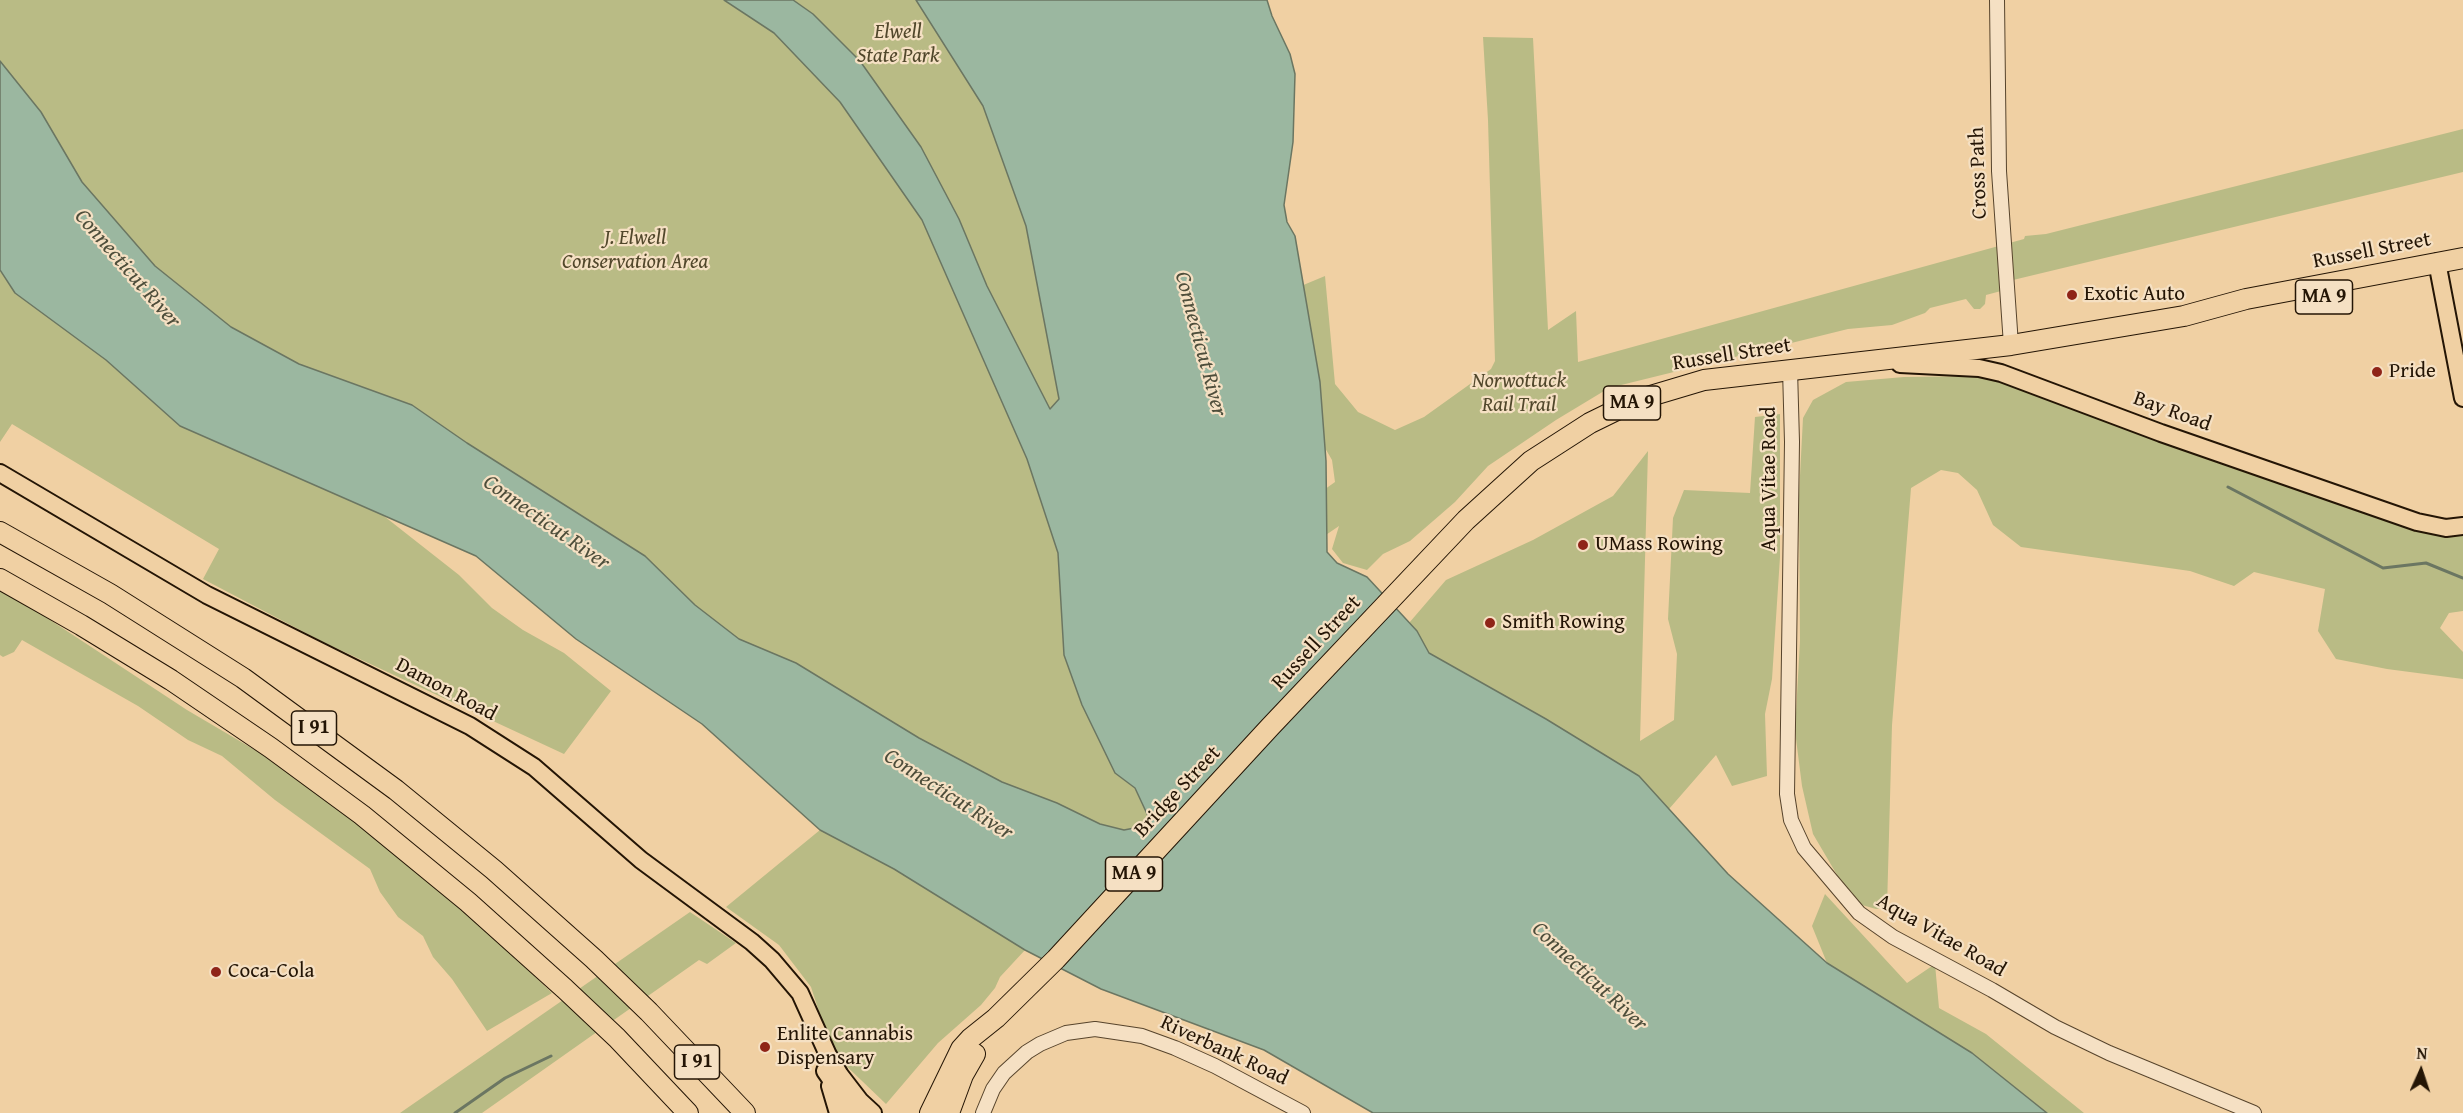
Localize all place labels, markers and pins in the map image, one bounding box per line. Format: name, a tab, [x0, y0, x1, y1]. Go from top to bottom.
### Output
place label: Exotic Auto	[2084, 282, 2185, 308]
marker: Exotic Auto	[2065, 288, 2079, 302]
place label: Pride	[2389, 359, 2436, 385]
marker: Pride	[2370, 365, 2384, 379]
place label: UMass Rowing	[1595, 532, 1723, 558]
marker: UMass Rowing	[1576, 538, 1590, 552]
place label: Smith Rowing	[1502, 610, 1625, 636]
marker: Smith Rowing	[1483, 616, 1497, 630]
place label: Coca-Cola	[228, 959, 315, 985]
marker: Coca-Cola	[209, 965, 223, 979]
place label: Enlite Cannabis Dispensary	[777, 1022, 913, 1072]
marker: Enlite Cannabis Dispensary	[758, 1040, 772, 1054]

